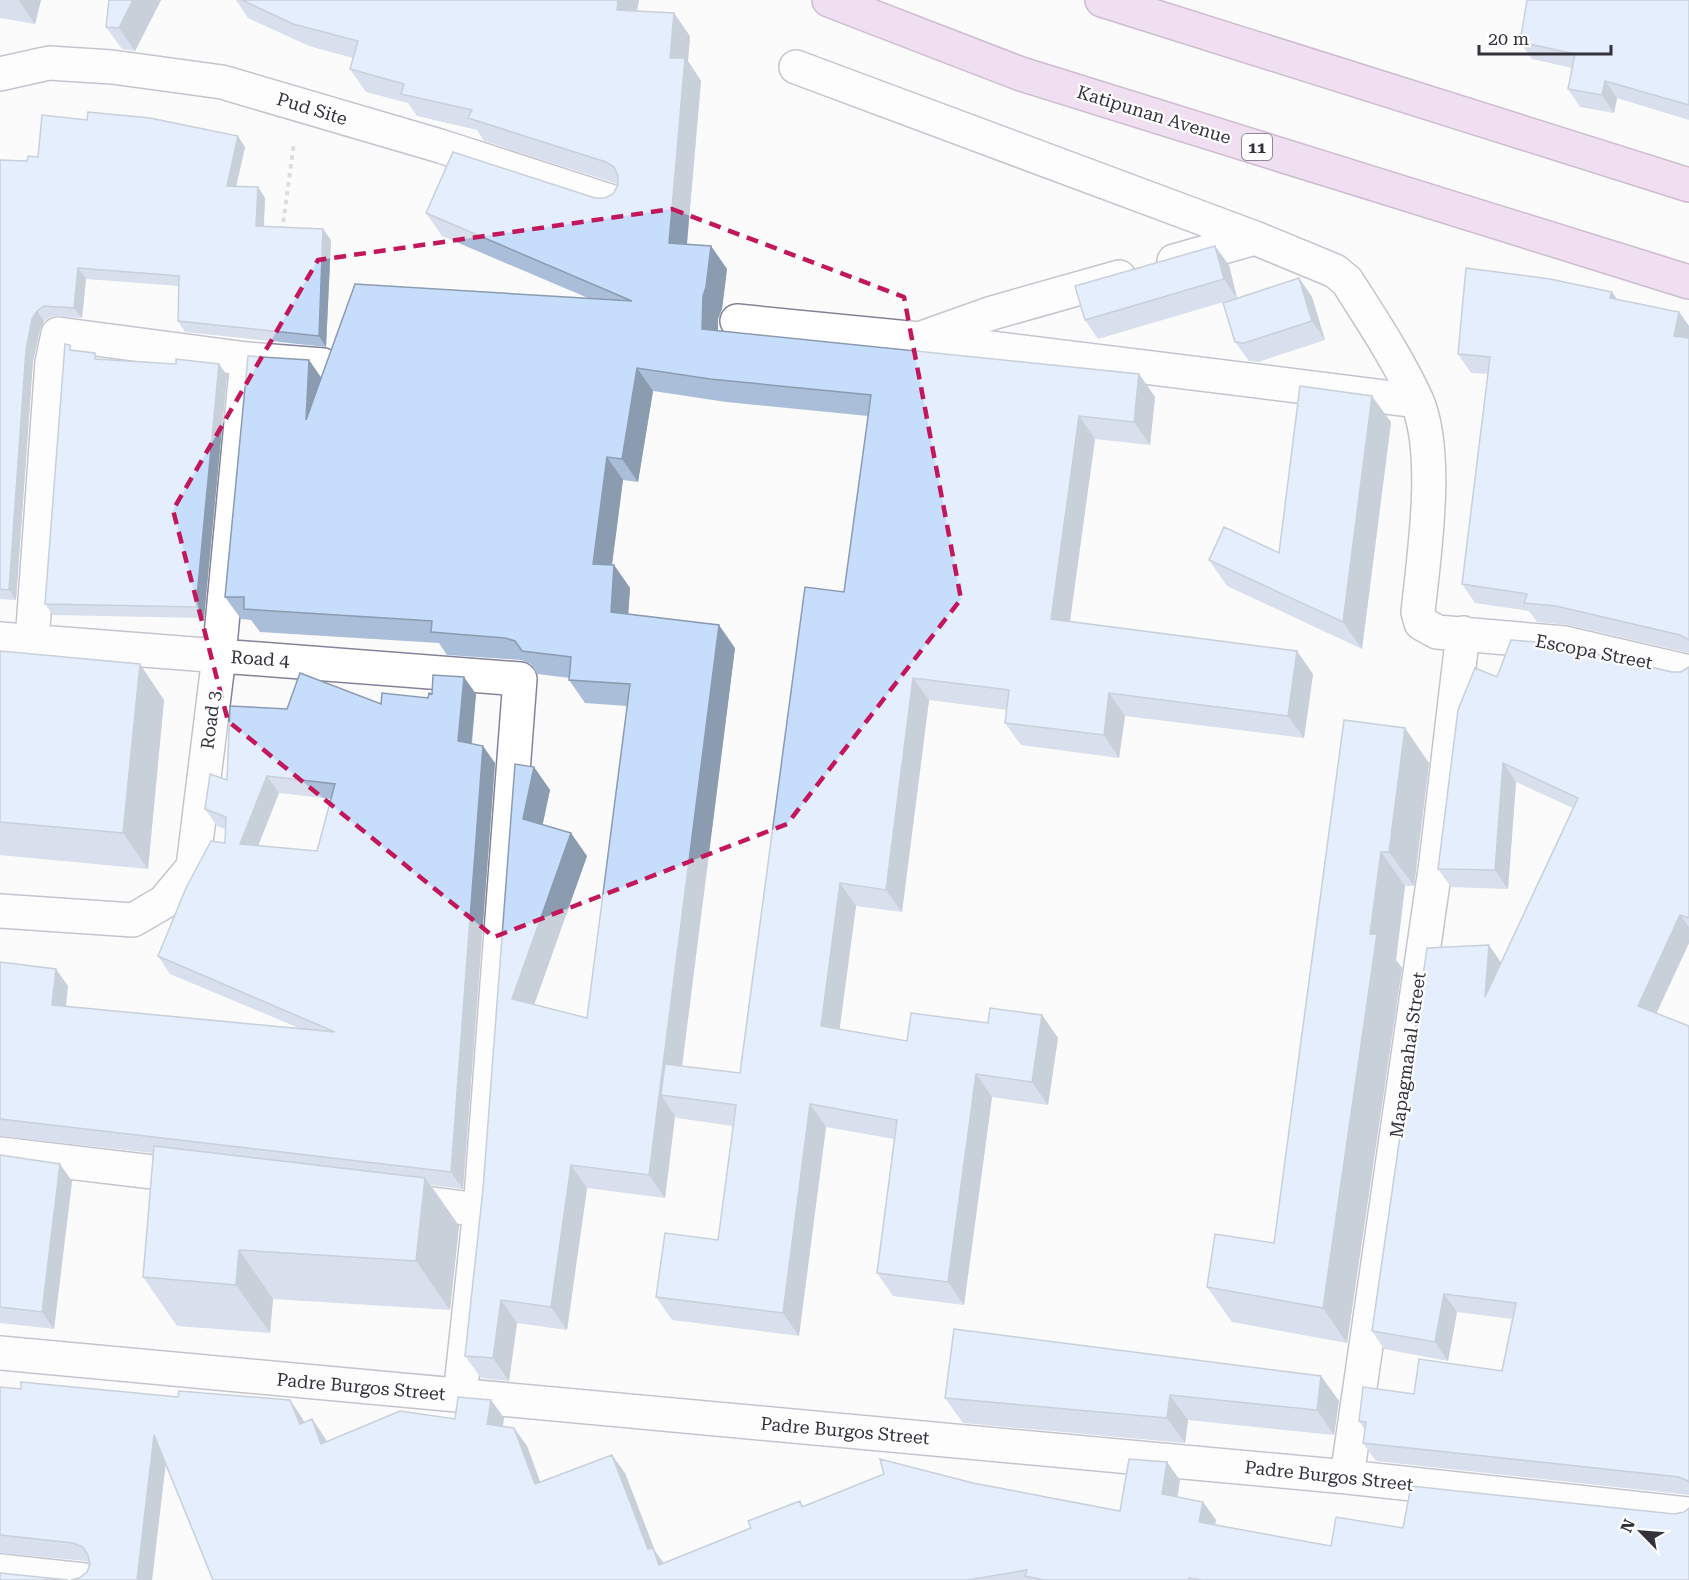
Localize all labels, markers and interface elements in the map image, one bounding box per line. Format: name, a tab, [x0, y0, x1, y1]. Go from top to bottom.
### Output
scale bar	[1479, 18, 1611, 56]
text: 20 m	[1488, 28, 1529, 49]
street label: Katipunan Avenue	[1075, 81, 1234, 148]
street label: Pud Site	[274, 88, 350, 129]
road number: 11	[1242, 134, 1272, 160]
street label: Escopa Street	[1534, 630, 1655, 673]
street label: Road 4	[230, 646, 290, 671]
street label: Road 3	[196, 689, 225, 750]
street label: Mapagmahal Street	[1385, 970, 1430, 1139]
street label: Padre Burgos Street	[276, 1369, 447, 1404]
street label: Padre Burgos Street	[760, 1413, 931, 1448]
street label: Padre Burgos Street	[1244, 1456, 1415, 1495]
north arrow	[1611, 1502, 1671, 1562]
text: N	[1617, 1516, 1639, 1535]

